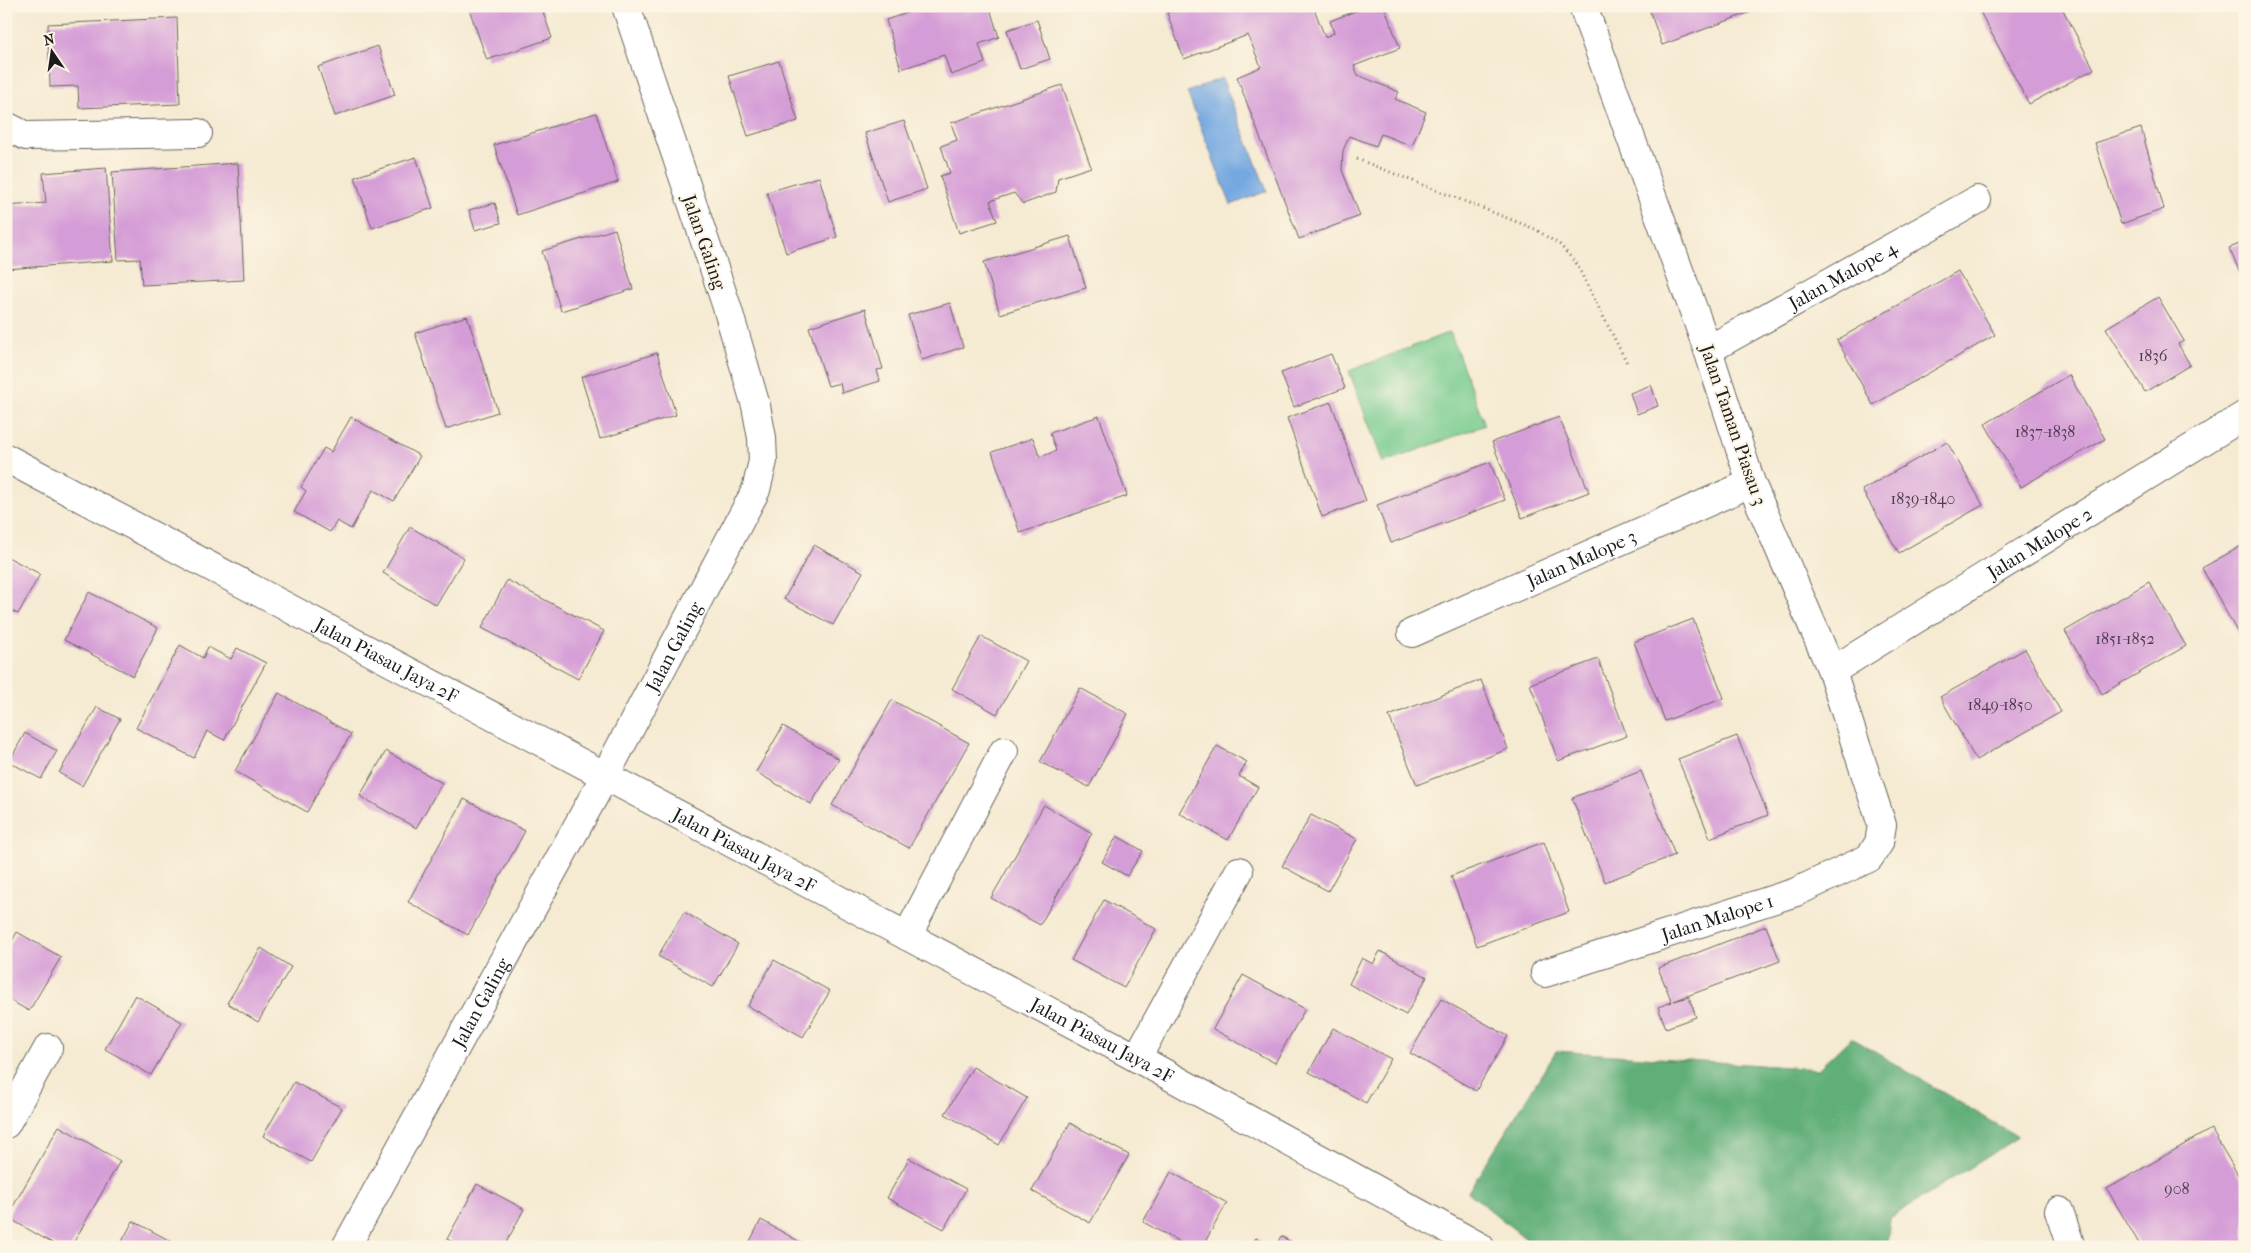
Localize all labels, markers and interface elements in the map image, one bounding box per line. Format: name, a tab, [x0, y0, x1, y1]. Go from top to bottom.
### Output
north arrow	[28, 28, 78, 78]
text: N	[42, 30, 57, 49]
street label: Jalan Galing	[677, 190, 731, 293]
street label: Jalan Malope 4	[1783, 236, 1902, 316]
street label: Jalan Taman Piasau 3	[1695, 340, 1771, 509]
house number: 1836	[2139, 346, 2168, 365]
house number: 1837-1838	[2015, 422, 2075, 441]
house number: 1839-1840	[1891, 489, 1955, 508]
street label: Jalan Malope 2	[1982, 502, 2097, 585]
street label: Jalan Malope 3	[1522, 525, 1640, 594]
street label: Jalan Galing	[640, 597, 708, 698]
street label: Jalan Piasau Jaya 2F	[309, 613, 462, 708]
house number: 1851-1852	[2095, 629, 2155, 648]
house number: 1849-1850	[1967, 695, 2033, 714]
street label: Jalan Piasau Jaya 2F	[667, 803, 819, 898]
street label: Jalan Malope 1	[1657, 890, 1776, 947]
street label: Jalan Galing	[447, 954, 515, 1053]
street label: Jalan Piasau Jaya 2F	[1025, 993, 1177, 1088]
house number: 908	[2164, 1179, 2190, 1198]

